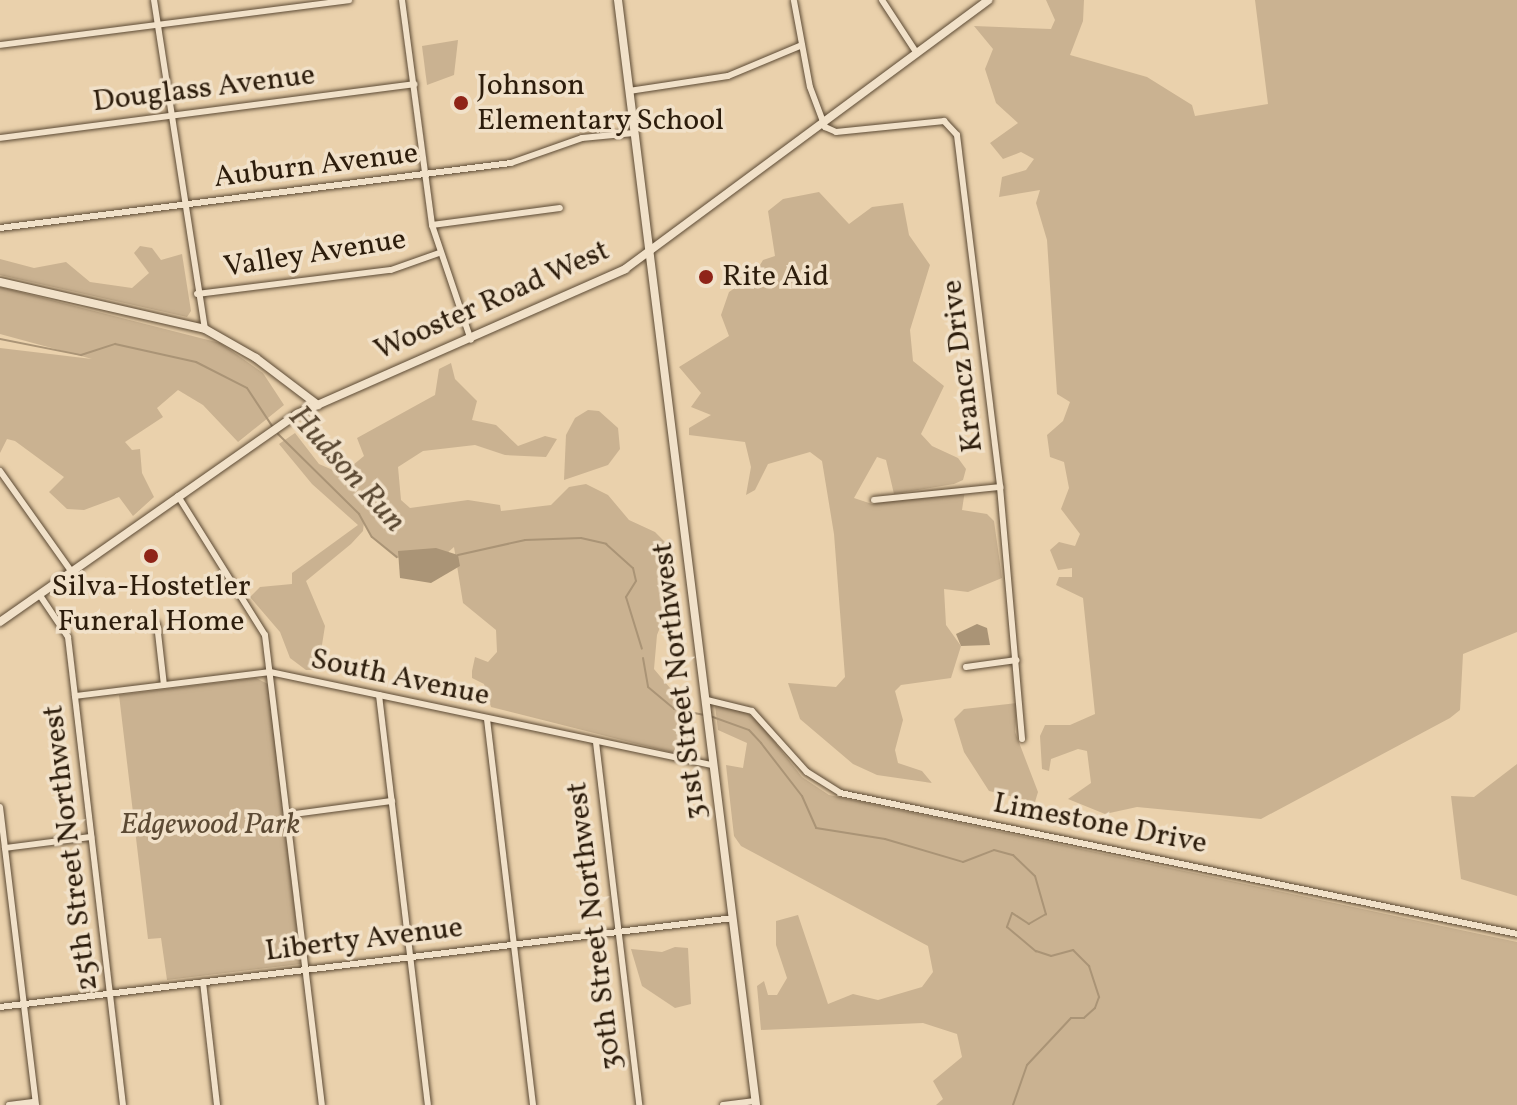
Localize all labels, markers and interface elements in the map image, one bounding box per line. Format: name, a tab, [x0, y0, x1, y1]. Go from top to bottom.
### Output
street label: Douglass Avenue	[91, 57, 317, 121]
place label: Johnson Elementary School	[477, 68, 725, 138]
marker: Johnson Elementary School	[452, 94, 470, 112]
street label: Auburn Avenue	[212, 136, 420, 196]
street label: Valley Avenue	[221, 222, 409, 286]
street label: Wooster Road West	[368, 233, 616, 369]
place label: Rite Aid	[722, 259, 829, 295]
marker: Rite Aid	[697, 268, 715, 286]
street label: Krancz Drive	[935, 278, 991, 454]
water label: Hudson Run	[279, 399, 413, 541]
street label: 31st Street Northwest	[645, 540, 715, 822]
marker: Silva-Hostetler Funeral Home	[142, 547, 160, 565]
place label: Silva-Hostetler Funeral Home	[51, 569, 251, 640]
street label: South Avenue	[307, 641, 493, 715]
street label: 25th Street Northwest	[36, 703, 106, 993]
street label: 30th Street Northwest	[559, 780, 631, 1072]
street label: Limestone Drive	[990, 786, 1210, 862]
park label: Edgewood Park	[120, 807, 300, 843]
street label: Liberty Avenue	[263, 910, 465, 970]

